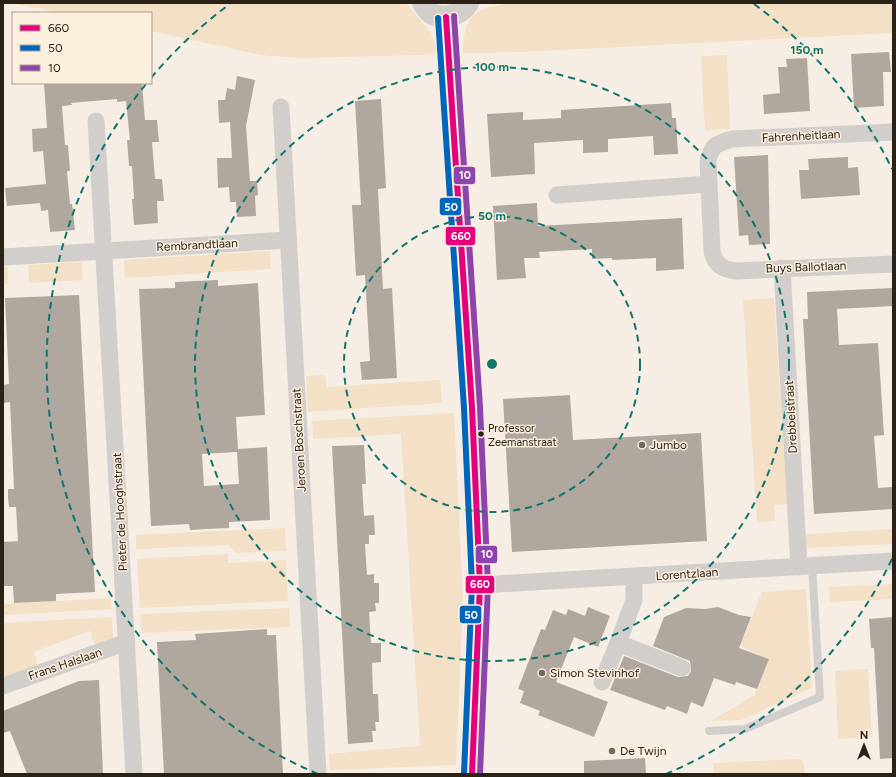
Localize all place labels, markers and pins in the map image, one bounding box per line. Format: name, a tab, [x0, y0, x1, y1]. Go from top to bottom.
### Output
centre of rings	[485, 357, 499, 371]
place label: Professor Zeemanstraat	[488, 422, 557, 449]
marker: Professor Zeemanstraat	[476, 429, 486, 439]
place label: Jumbo	[650, 438, 687, 452]
marker: Jumbo	[637, 440, 647, 450]
place label: Simon Stevinhof	[550, 666, 640, 680]
marker: Simon Stevinhof	[537, 668, 547, 678]
place label: De Twijn	[620, 744, 667, 758]
marker: De Twijn	[607, 746, 617, 756]

